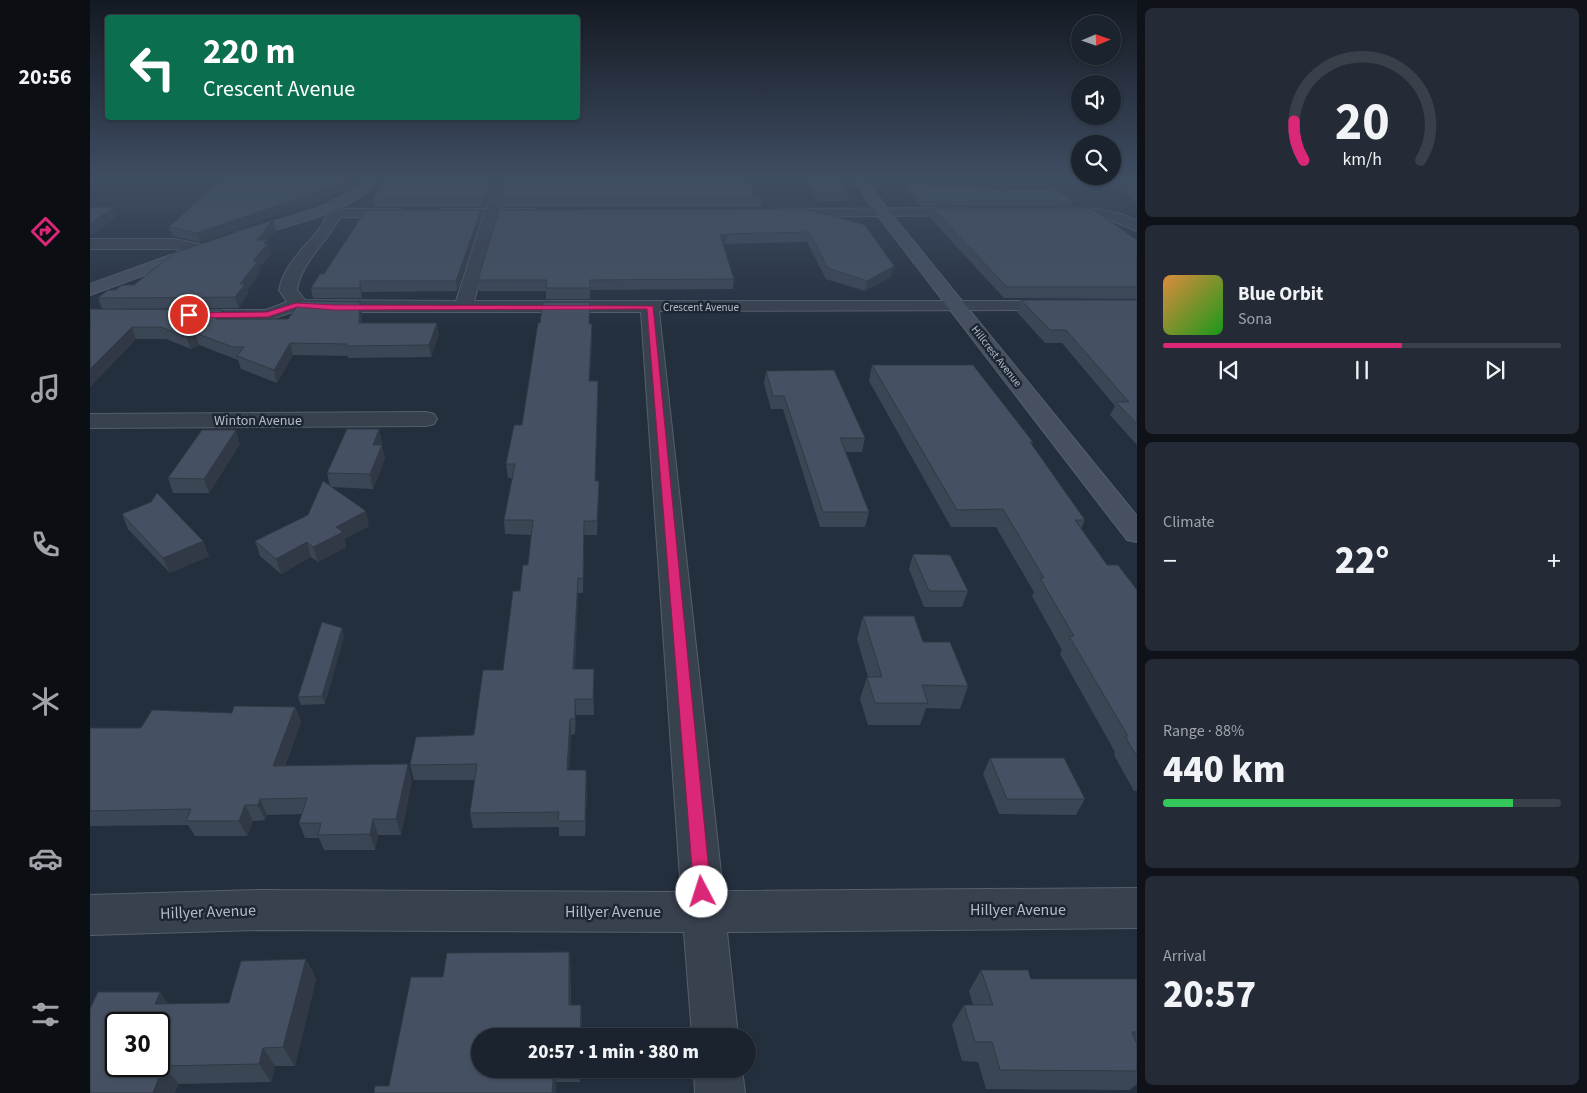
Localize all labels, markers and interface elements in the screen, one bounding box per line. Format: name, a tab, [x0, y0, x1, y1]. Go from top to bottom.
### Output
north arrow	[1071, 15, 1121, 65]
map controls	[1071, 15, 1121, 185]
text: 220 m	[203, 27, 295, 77]
icon: left	[120, 35, 185, 100]
text: 20:56	[18, 61, 72, 93]
text: Crescent Avenue	[203, 73, 355, 105]
button: sound	[1071, 75, 1121, 125]
text: 20	[1335, 86, 1389, 160]
button: search	[1071, 135, 1121, 185]
text: km/h	[1342, 147, 1382, 172]
icon: directions	[28, 214, 63, 249]
text: Blue Orbit	[1238, 281, 1323, 308]
pin	[168, 294, 210, 336]
street label: Crescent Avenue	[663, 300, 740, 315]
icon: arrive	[175, 301, 203, 329]
text: Sona	[1238, 308, 1272, 330]
street label: Hillcrest Avenue	[968, 323, 1026, 390]
icon: previous	[1215, 356, 1243, 384]
icon: pause	[1348, 356, 1376, 384]
icon: next	[1481, 356, 1509, 384]
icon: music	[28, 371, 63, 406]
street label: Winton Avenue	[214, 411, 302, 431]
text: Climate	[1163, 511, 1214, 533]
icon: phone	[28, 527, 63, 562]
text: 22°	[1335, 534, 1389, 588]
text: −	[1163, 541, 1177, 581]
text: +	[1547, 541, 1561, 581]
icon: climate	[28, 684, 63, 719]
text: Range · 88%	[1163, 720, 1244, 742]
text: 440 km	[1163, 743, 1285, 797]
icon: car	[28, 841, 63, 876]
position arrow	[675, 865, 727, 917]
street label: Hillyer Avenue	[160, 899, 256, 925]
street label: Hillyer Avenue	[970, 899, 1066, 921]
street label: Hillyer Avenue	[565, 901, 661, 923]
text: Arrival	[1163, 945, 1206, 967]
text: 20:57	[1163, 968, 1256, 1022]
icon: filters	[28, 997, 63, 1032]
speed limit sign: 30	[105, 1012, 170, 1077]
text: 20:57 · 1 min · 380 m	[528, 1039, 699, 1066]

